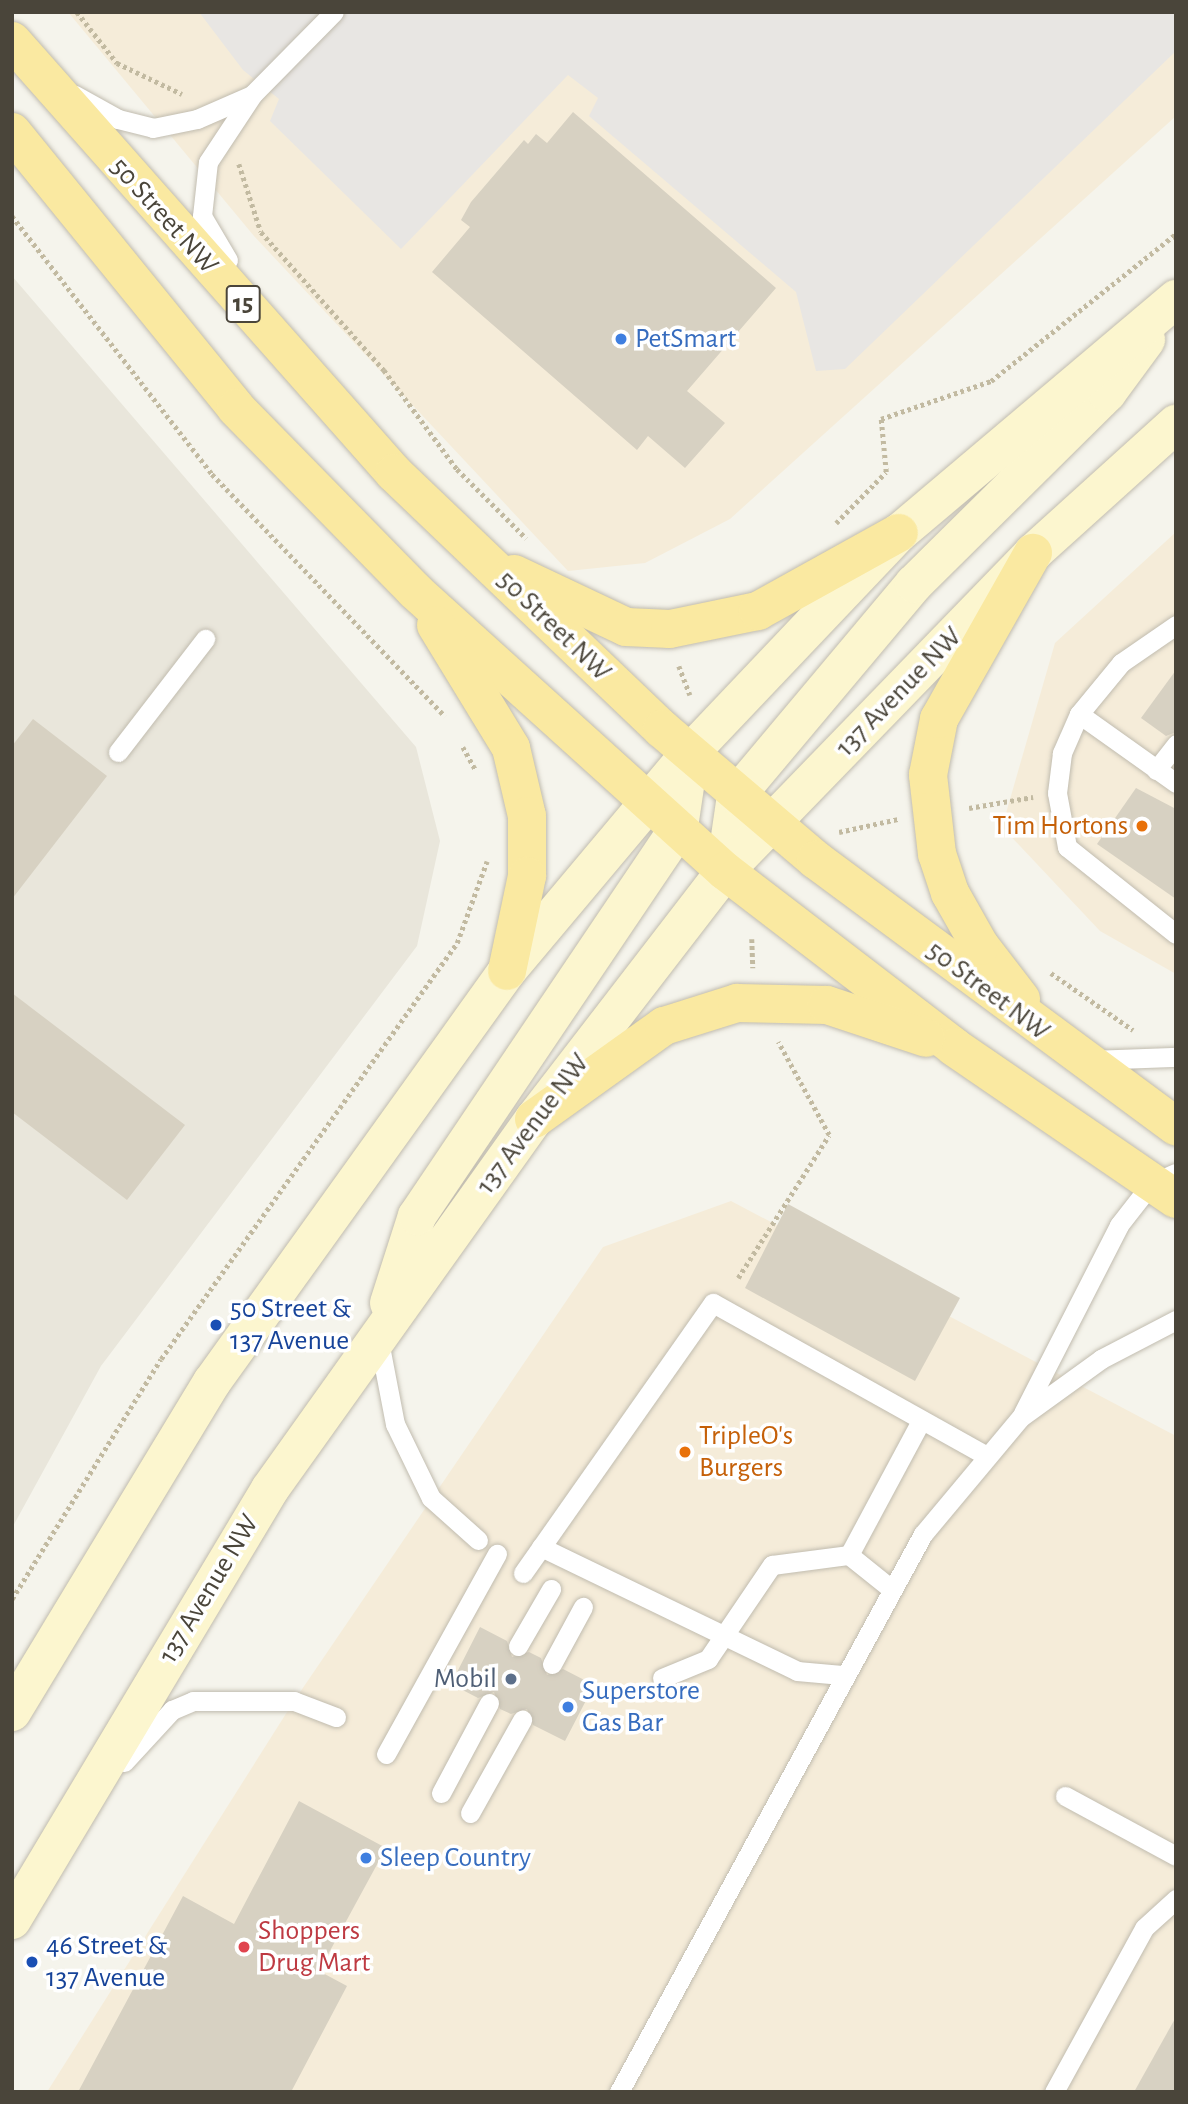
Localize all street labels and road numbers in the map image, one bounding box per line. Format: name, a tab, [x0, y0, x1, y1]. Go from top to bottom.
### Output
street label: 50 Street NW	[103, 151, 225, 281]
road number: 15	[226, 282, 260, 326]
street label: 50 Street NW	[490, 563, 618, 689]
street label: 137 Avenue NW	[829, 620, 969, 764]
street label: 50 Street NW	[920, 934, 1056, 1048]
street label: 137 Avenue NW	[469, 1047, 597, 1201]
street label: 137 Avenue NW	[152, 1509, 266, 1669]

